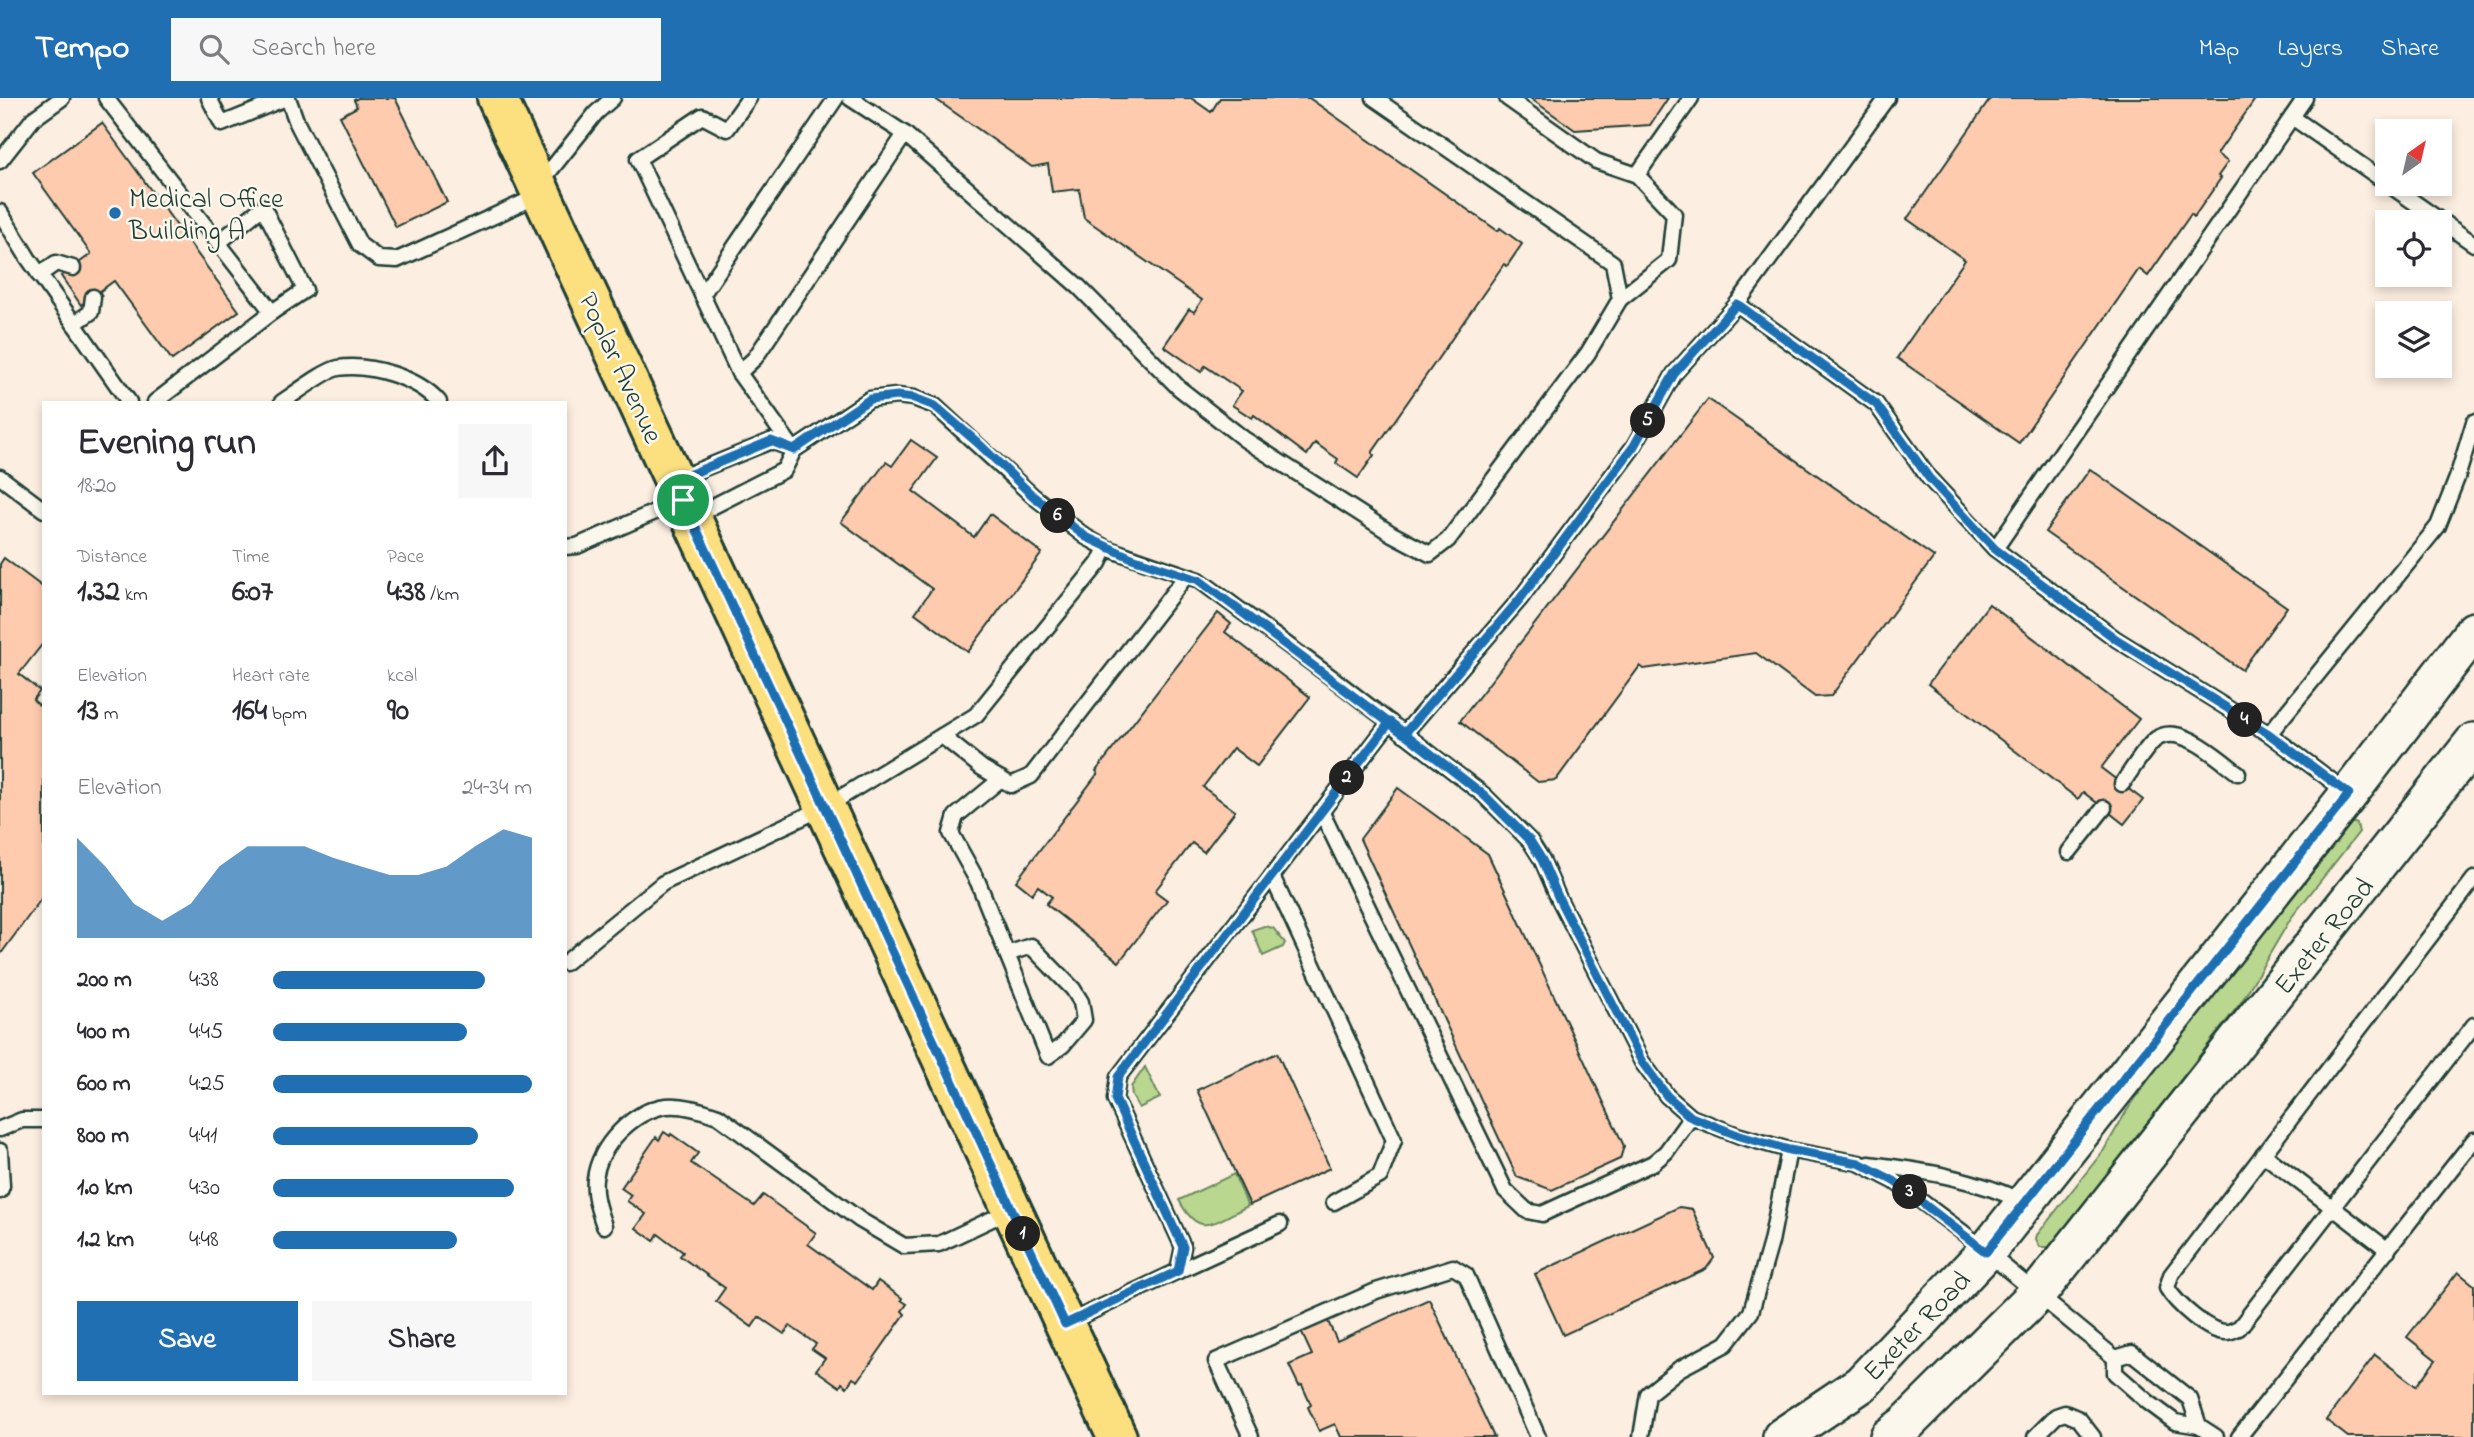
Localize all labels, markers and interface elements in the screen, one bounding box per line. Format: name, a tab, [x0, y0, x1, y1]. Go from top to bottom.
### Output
search box	[171, 18, 661, 81]
text: Tempo	[35, 25, 129, 73]
icon: search	[195, 30, 233, 68]
text: Search here	[251, 30, 376, 68]
text: Map	[2199, 32, 2239, 67]
text: Layers	[2277, 32, 2343, 67]
text: Share	[2381, 32, 2439, 67]
north arrow	[2375, 119, 2452, 196]
map controls	[2375, 119, 2452, 378]
place label: Medical Office Building A	[128, 180, 284, 253]
marker: Medical Office Building A	[107, 205, 123, 221]
button: locate	[2375, 210, 2452, 287]
street label: Poplar Avenue	[566, 286, 672, 451]
button: layers	[2375, 301, 2452, 378]
pin: 5	[1630, 404, 1666, 438]
text: 5	[1642, 407, 1653, 434]
text: Evening run	[77, 416, 256, 472]
button: share	[458, 424, 532, 498]
text: 18:20	[77, 470, 116, 503]
pin	[653, 470, 713, 530]
icon: arrive	[664, 481, 702, 519]
pin: 6	[1040, 498, 1076, 534]
text: 6	[1053, 502, 1062, 529]
text: Distance	[77, 544, 147, 571]
text: Time	[232, 544, 270, 571]
text: Pace	[387, 544, 424, 571]
text: 1.32	[77, 571, 120, 615]
text: 6:07	[232, 571, 273, 615]
text: 4:38	[387, 571, 426, 615]
text: km	[120, 582, 148, 609]
text: /km	[426, 582, 459, 609]
text: Elevation	[77, 663, 147, 690]
text: Heart rate	[232, 663, 310, 690]
text: kcal	[387, 663, 417, 690]
text: 13	[77, 690, 99, 734]
text: 164	[232, 690, 267, 734]
text: 90	[387, 690, 409, 734]
text: m	[99, 701, 118, 728]
text: bpm	[267, 701, 307, 728]
pin: 4	[2228, 702, 2262, 738]
text: 4	[2241, 706, 2248, 733]
pin: 2	[1330, 760, 1364, 796]
text: 2	[1342, 764, 1351, 791]
text: Elevation	[77, 772, 162, 805]
text: 24–34 m	[462, 772, 532, 805]
street label: Exeter Road	[2266, 869, 2386, 1005]
text: 200 m	[77, 964, 132, 997]
text: 4:38	[189, 964, 219, 997]
text: 400 m	[77, 1016, 130, 1049]
text: 4:45	[189, 1016, 223, 1049]
text: 600 m	[77, 1068, 131, 1101]
text: 4:25	[189, 1068, 225, 1101]
text: 800 m	[77, 1120, 129, 1153]
text: 4:41	[189, 1120, 217, 1153]
text: 1.0 km	[77, 1172, 133, 1205]
text: 4:30	[189, 1172, 220, 1205]
pin: 3	[1892, 1174, 1927, 1210]
text: 3	[1906, 1178, 1913, 1205]
pin: 1	[1006, 1216, 1040, 1252]
text: 1	[1019, 1220, 1026, 1247]
text: 1.2 km	[77, 1224, 134, 1257]
text: 4:48	[189, 1224, 219, 1257]
street label: Exeter Road	[1855, 1262, 1982, 1392]
button: Save	[77, 1301, 298, 1381]
button: Share	[312, 1301, 532, 1381]

